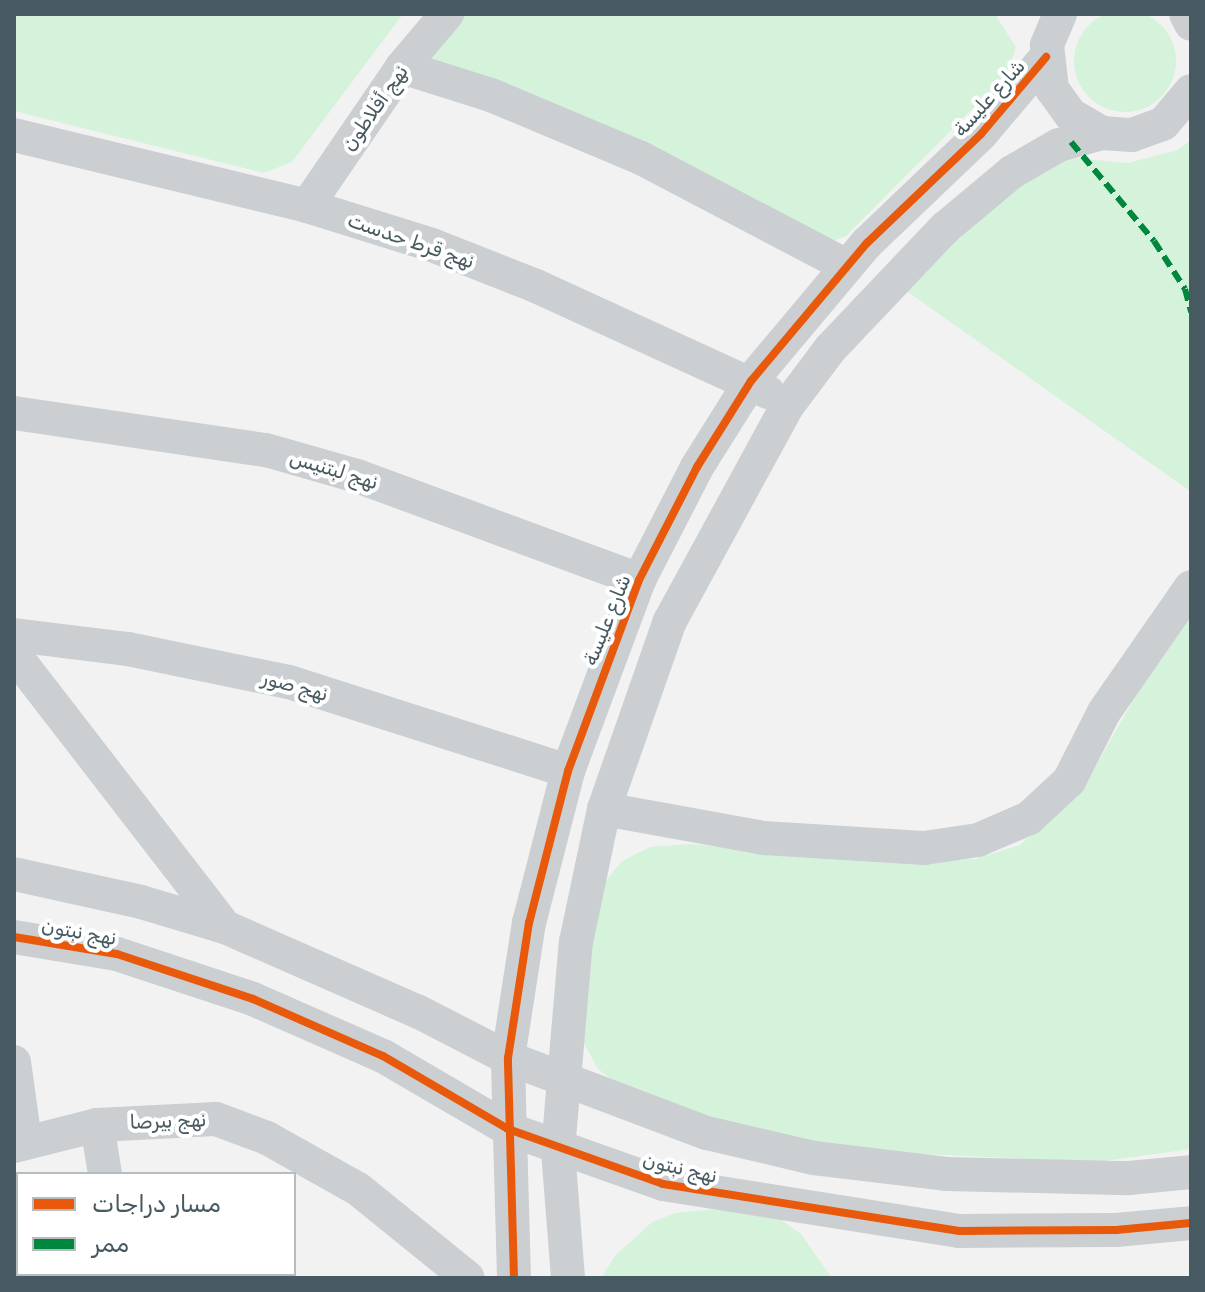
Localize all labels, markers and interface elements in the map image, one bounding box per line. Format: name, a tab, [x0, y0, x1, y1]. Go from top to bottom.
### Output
street label: شارع عليسة	[948, 54, 1030, 142]
street label: نهج أفلاطون	[337, 60, 413, 156]
street label: نهج قرط حدست	[344, 208, 478, 274]
street label: نهج لبتنيس	[287, 445, 381, 495]
street label: شارع عليسة	[578, 571, 636, 669]
street label: نهج صور	[259, 666, 331, 706]
street label: نهج نبتون	[40, 914, 118, 950]
street label: نهج بيرصا	[129, 1108, 207, 1134]
street label: نهج نبتون	[640, 1148, 720, 1188]
legend	[16, 1172, 296, 1276]
text: مسار دراجات	[92, 1190, 221, 1218]
text: ممر	[92, 1230, 129, 1258]

